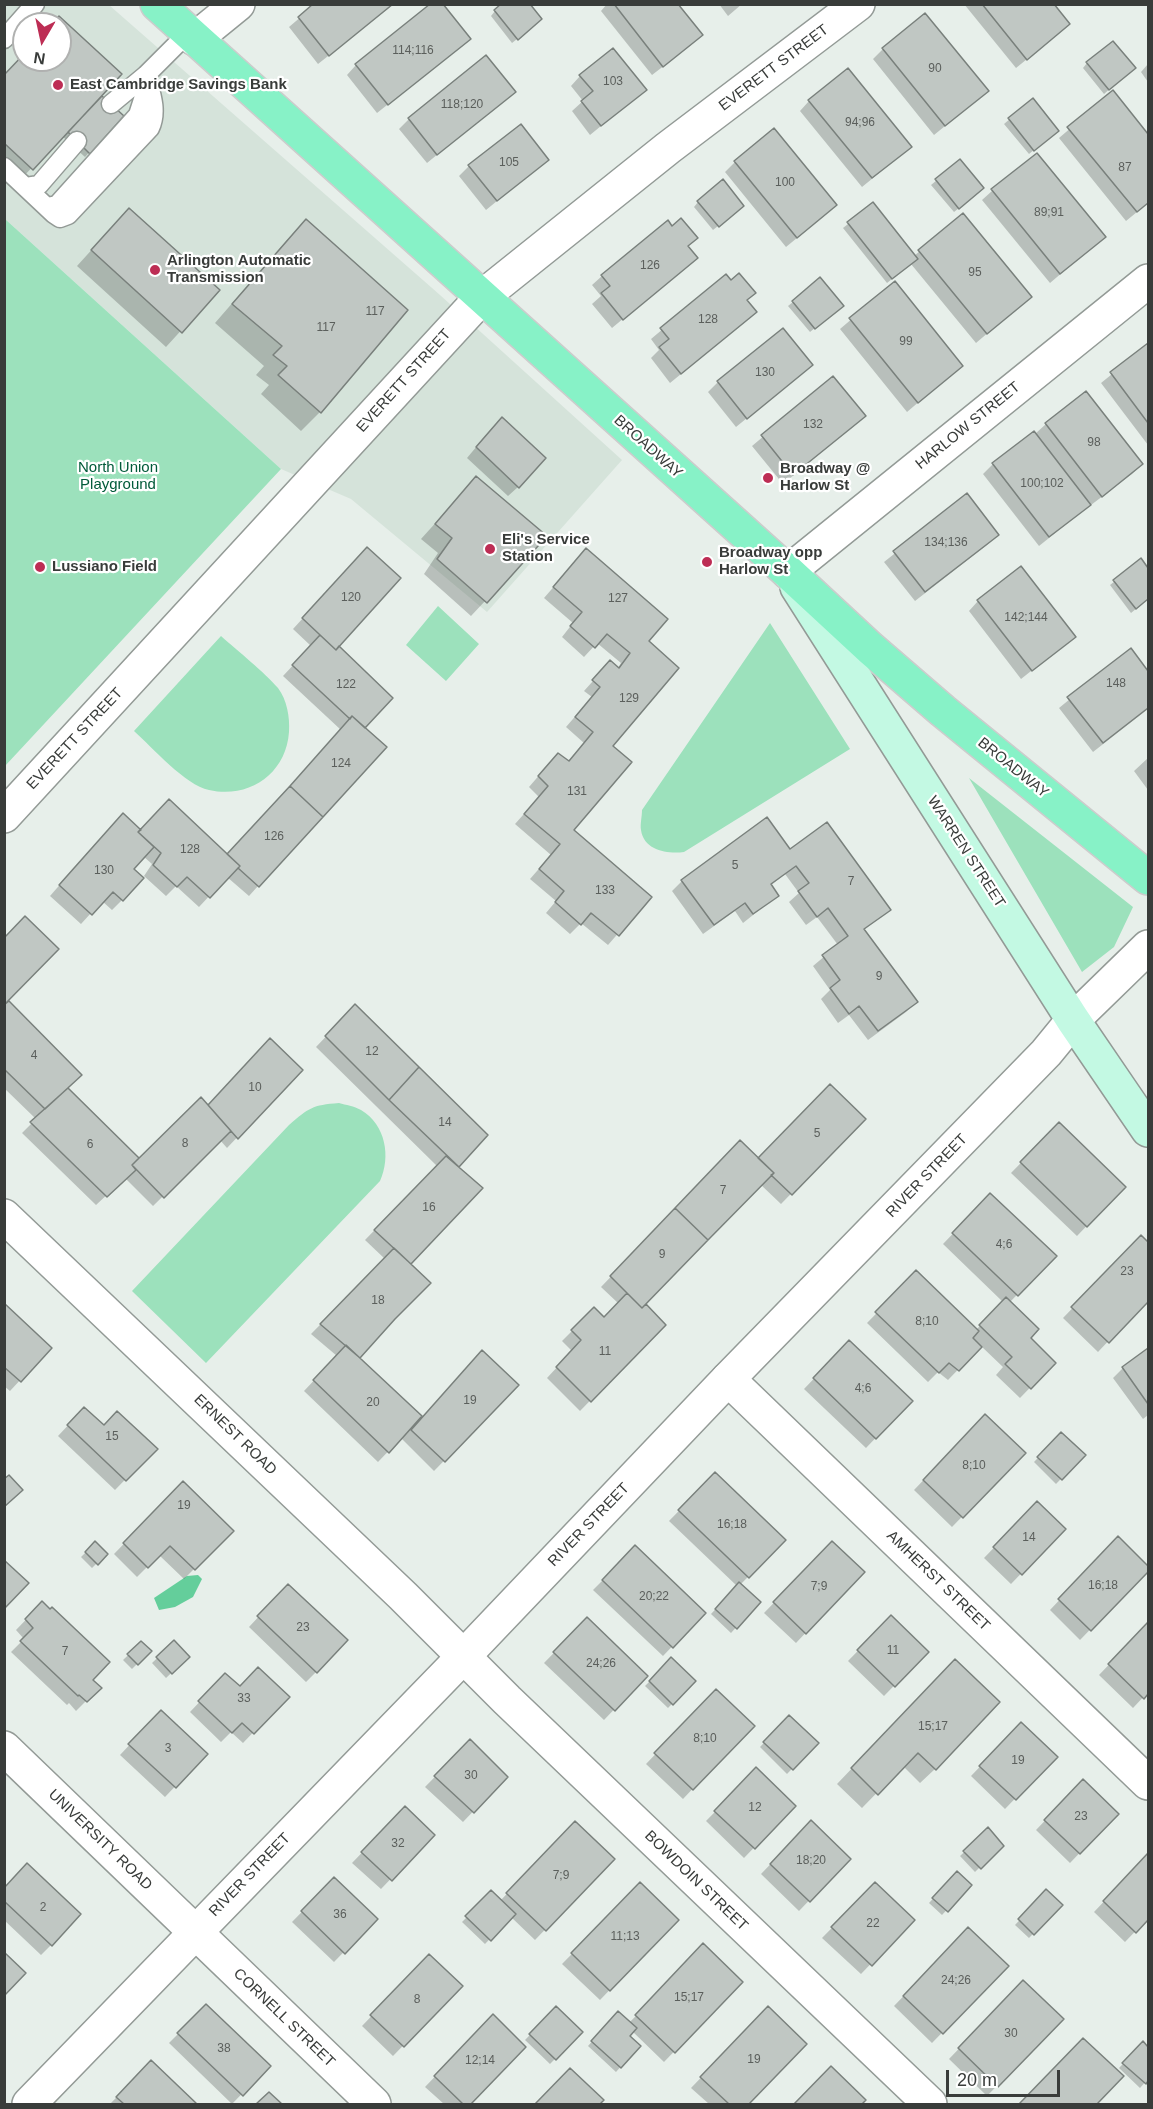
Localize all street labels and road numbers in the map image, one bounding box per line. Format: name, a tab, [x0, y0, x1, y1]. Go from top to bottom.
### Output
street label: EVERETT STREET	[716, 21, 832, 115]
street label: EVERETT STREET	[353, 326, 455, 436]
street label: HARLOW STREET	[912, 378, 1024, 474]
street label: BROADWAY	[610, 412, 686, 482]
street label: EVERETT STREET	[23, 684, 127, 794]
street label: BROADWAY	[974, 734, 1052, 802]
street label: WARREN STREET	[923, 793, 1009, 911]
street label: RIVER STREET	[883, 1130, 971, 1222]
street label: ERNEST ROAD	[190, 1391, 280, 1479]
street label: RIVER STREET	[545, 1479, 633, 1571]
street label: AMHERST STREET	[883, 1527, 993, 1635]
street label: UNIVERSITY ROAD	[44, 1786, 156, 1894]
street label: BOWDOIN STREET	[641, 1827, 751, 1935]
street label: RIVER STREET	[206, 1829, 294, 1921]
street label: CORNELL STREET	[229, 1965, 339, 2071]

